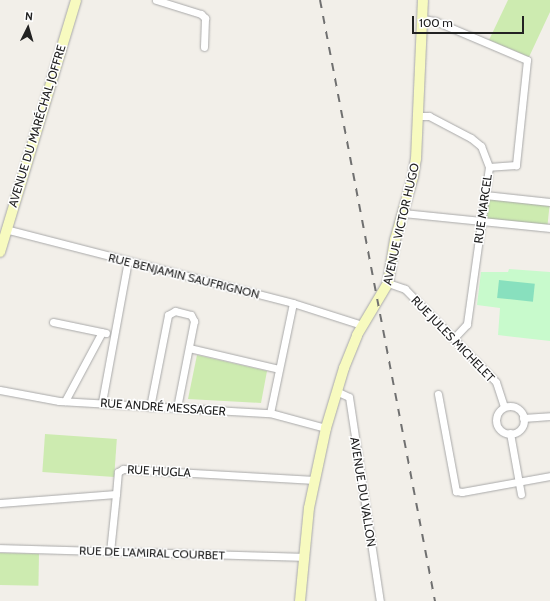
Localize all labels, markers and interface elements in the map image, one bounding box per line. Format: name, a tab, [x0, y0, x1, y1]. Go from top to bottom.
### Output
north arrow	[8, 8, 48, 48]
scale bar	[414, 8, 526, 34]
text: N	[25, 9, 34, 23]
text: 100 m	[419, 15, 453, 30]
street label: AVENUE DU MARÉCHAL JOFFRE	[5, 43, 69, 209]
street label: AVENUE VICTOR HUGO	[380, 162, 422, 286]
street label: RUE MARCEL	[471, 173, 495, 245]
street label: RUE BENJAMIN SAUFRIGNON	[107, 250, 261, 302]
street label: RUE JULES MICHELET	[408, 293, 498, 385]
street label: RUE ANDRÉ MESSAGER	[100, 395, 226, 419]
street label: AVENUE DU VALLON	[347, 436, 379, 548]
street label: RUE HUGLA	[127, 462, 191, 480]
street label: RUE DE L'AMIRAL COURBET	[79, 543, 225, 563]

